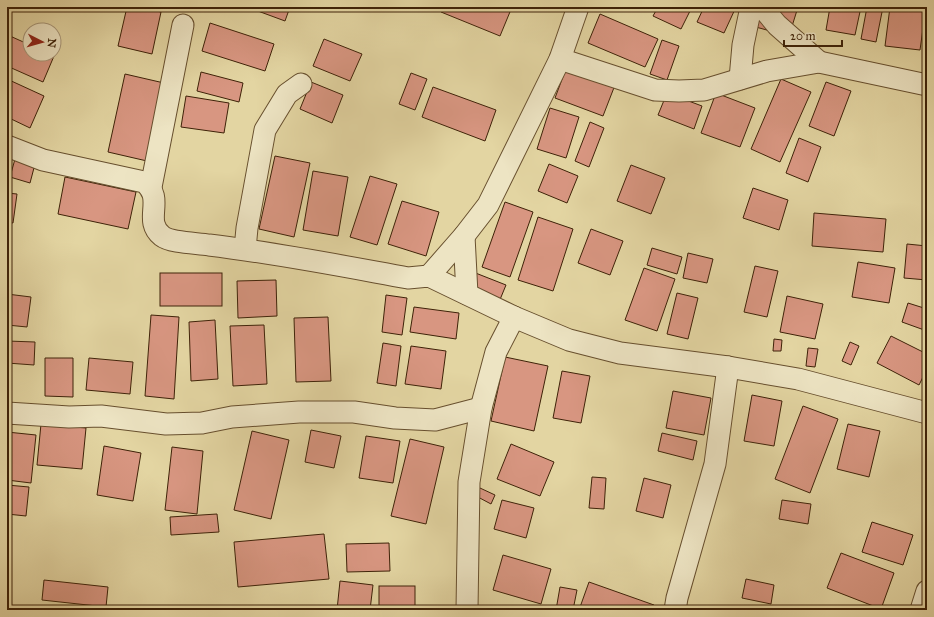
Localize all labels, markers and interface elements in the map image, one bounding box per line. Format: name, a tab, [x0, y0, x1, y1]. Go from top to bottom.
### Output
north arrow	[22, 22, 62, 62]
scale bar	[784, 22, 842, 48]
text: 20 m	[790, 29, 816, 43]
text: N	[44, 38, 58, 49]

